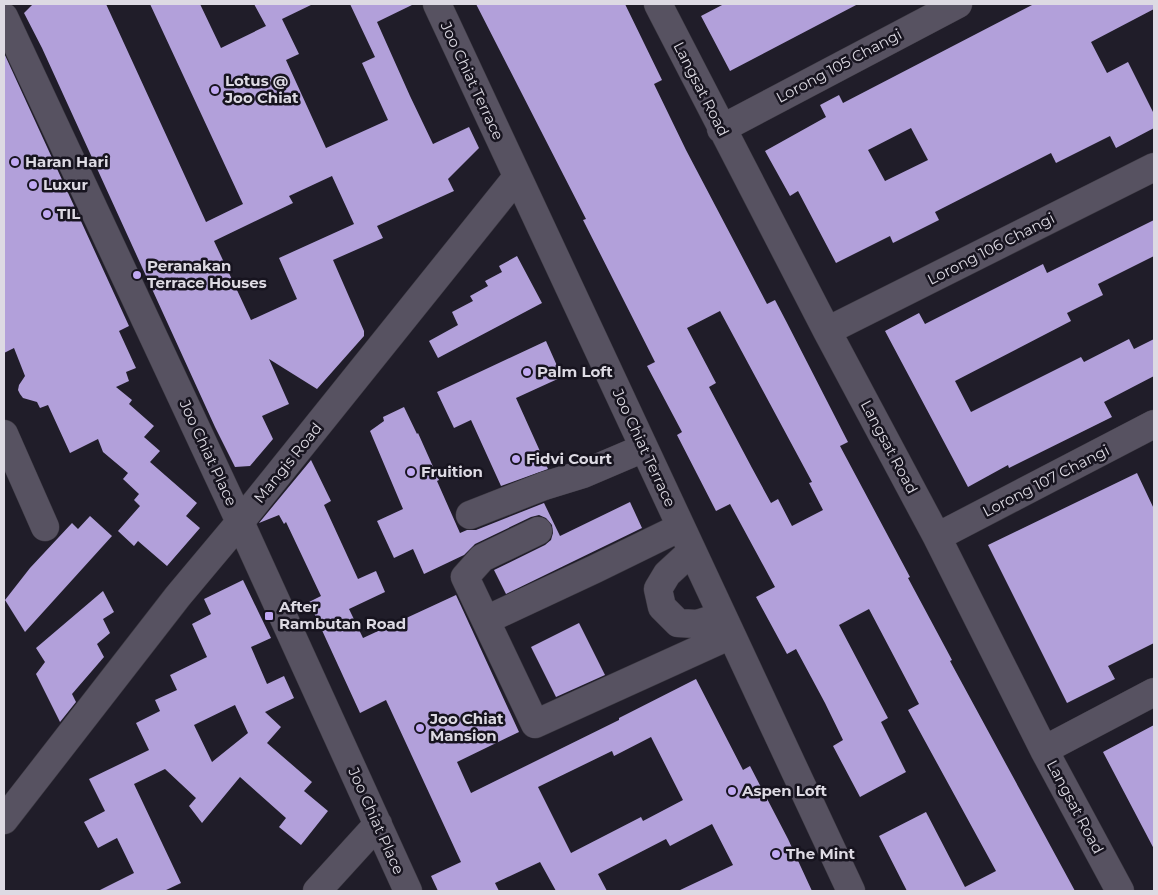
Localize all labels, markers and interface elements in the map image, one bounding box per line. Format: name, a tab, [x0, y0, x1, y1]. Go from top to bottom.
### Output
street label: Joo Chiat Terrace	[436, 18, 508, 143]
street label: Lorong 105 Changi	[773, 24, 905, 107]
street label: Langsat Road	[669, 38, 733, 139]
place label: Lotus @ Joo Chiat	[224, 71, 299, 107]
marker: Lotus @ Joo Chiat	[209, 84, 221, 96]
place label: Haran Hari	[25, 152, 108, 171]
marker: Haran Hari	[9, 156, 21, 168]
place label: Luxur	[43, 175, 88, 194]
marker: Luxur	[27, 179, 39, 191]
place label: TIL	[57, 204, 80, 223]
marker: TIL	[41, 208, 53, 220]
street label: Lorong 106 Changi	[924, 208, 1058, 289]
place label: Peranakan Terrace Houses	[147, 256, 267, 292]
marker: Peranakan Terrace Houses	[131, 269, 143, 281]
place label: Palm Loft	[537, 362, 613, 381]
marker: Palm Loft	[521, 366, 533, 378]
street label: Joo Chiat Terrace	[608, 385, 680, 510]
street label: Joo Chiat Place	[175, 396, 241, 509]
street label: Langsat Road	[857, 397, 922, 497]
street label: Mangis Road	[249, 419, 326, 507]
street label: Lorong 107 Changi	[979, 440, 1112, 521]
place label: Fidvi Court	[526, 449, 613, 468]
marker: Fidvi Court	[510, 453, 522, 465]
place label: Fruition	[421, 462, 483, 481]
marker: Fruition	[405, 466, 417, 478]
place label: After Rambutan Road	[278, 597, 406, 633]
marker: After Rambutan Road	[263, 610, 275, 622]
place label: Joo Chiat Mansion	[429, 709, 504, 745]
marker: Joo Chiat Mansion	[414, 722, 426, 734]
street label: Langsat Road	[1043, 757, 1108, 857]
street label: Joo Chiat Place	[344, 764, 409, 877]
place label: Aspen Loft	[741, 781, 827, 800]
marker: Aspen Loft	[726, 785, 738, 797]
place label: The Mint	[786, 844, 856, 863]
marker: The Mint	[770, 848, 782, 860]

